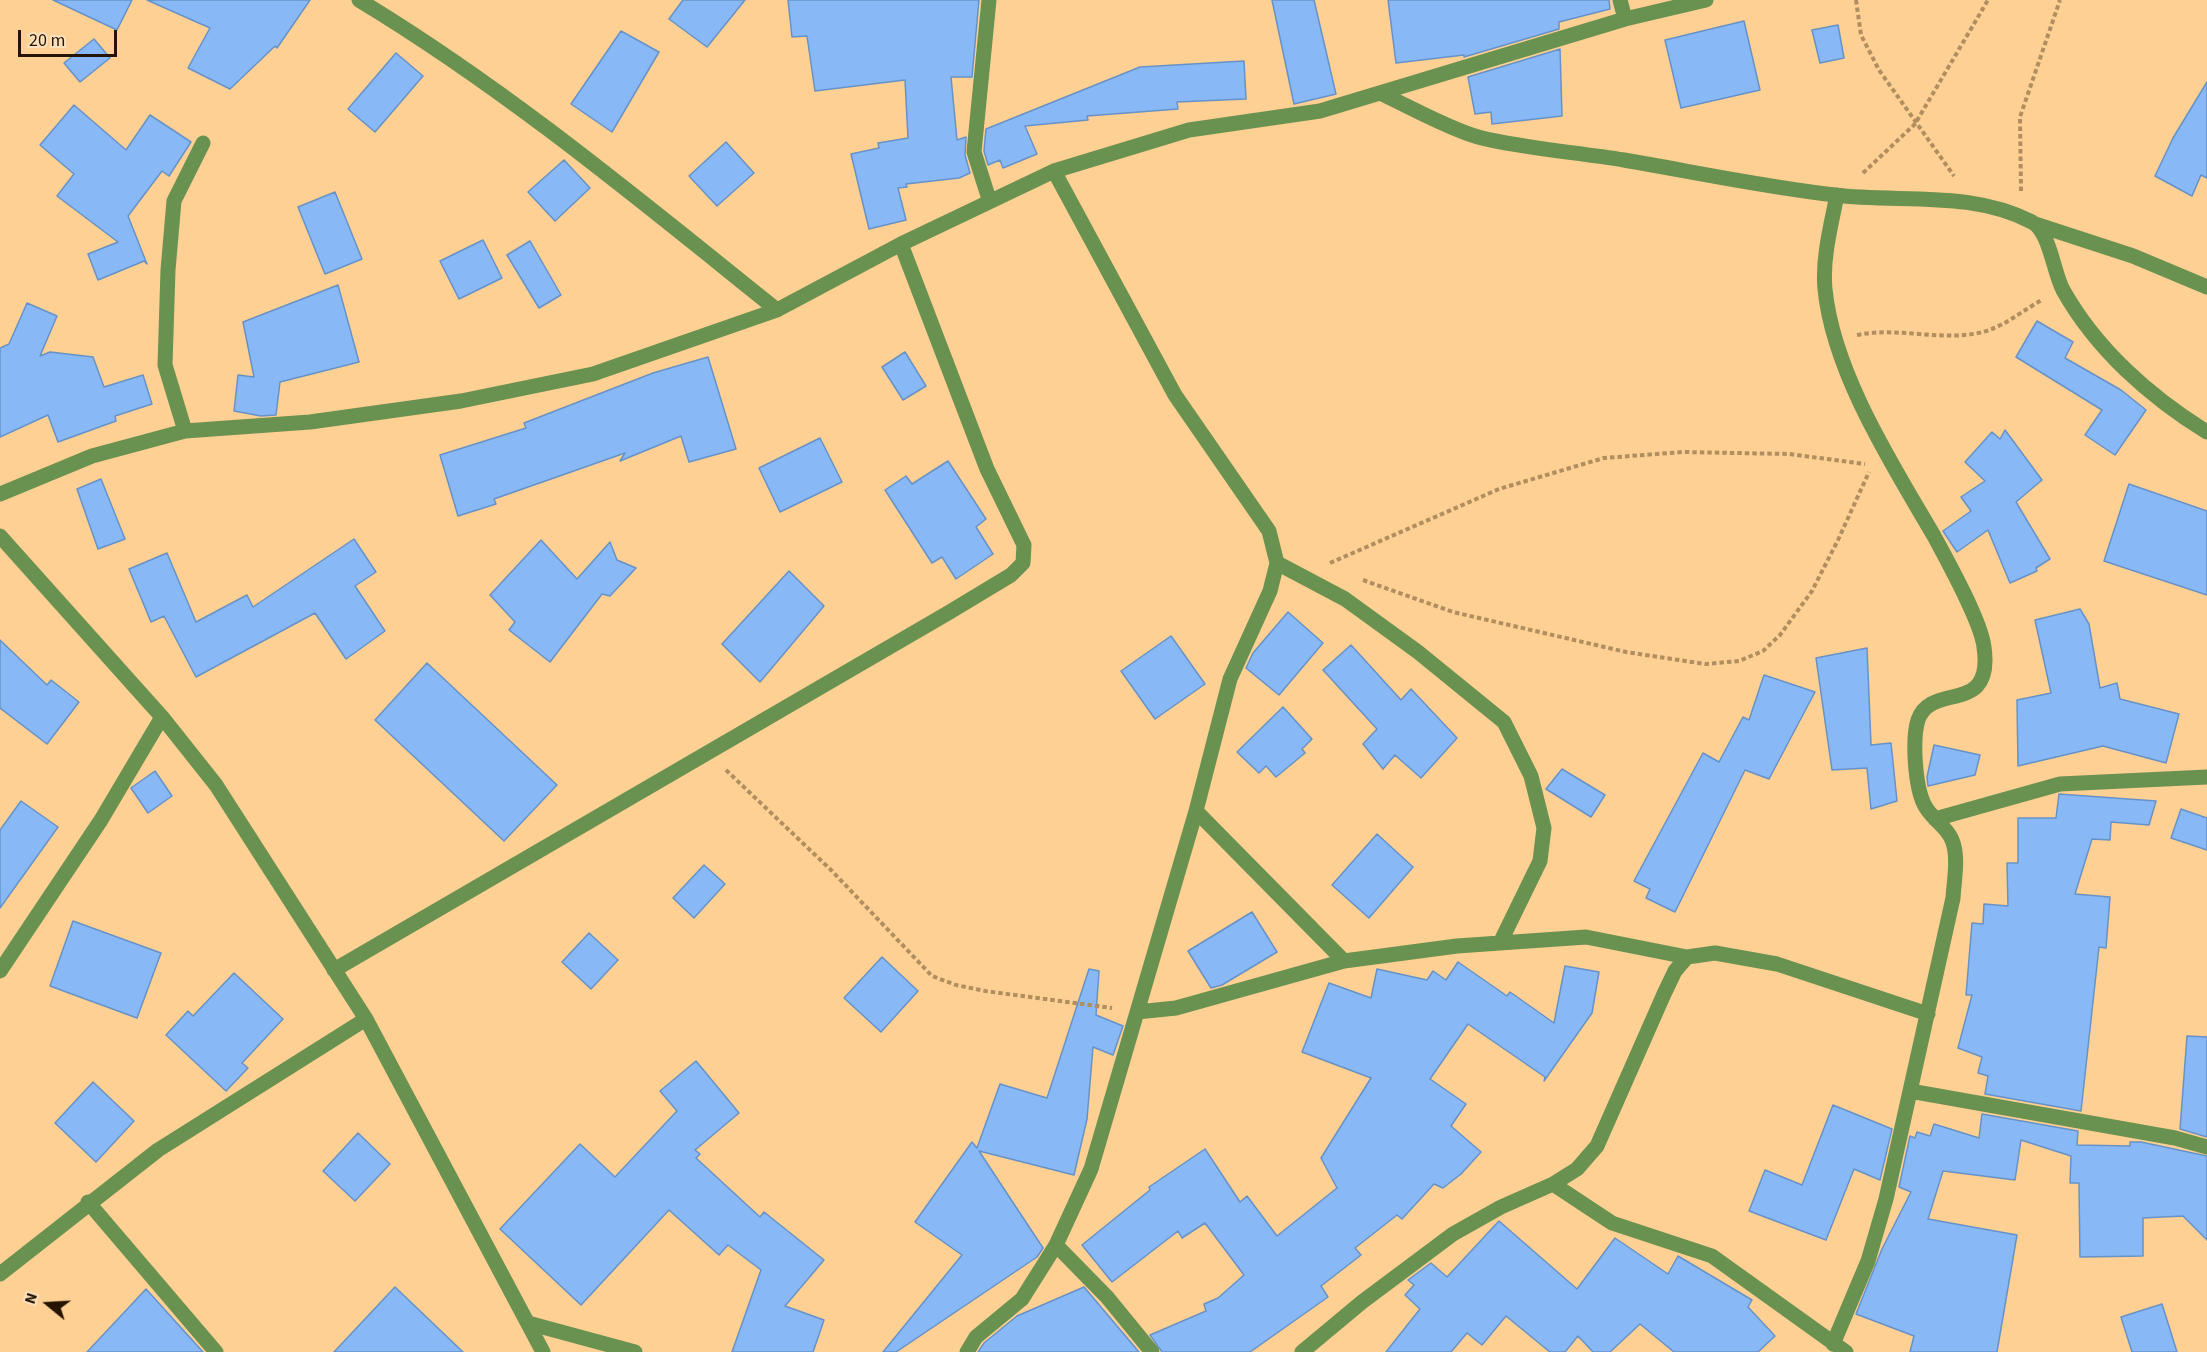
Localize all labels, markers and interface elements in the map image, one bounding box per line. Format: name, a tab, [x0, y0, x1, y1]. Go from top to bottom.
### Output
scale bar	[21, 18, 120, 56]
text: 20 m	[29, 28, 65, 53]
north arrow	[18, 1274, 78, 1334]
text: N	[19, 1290, 43, 1307]

